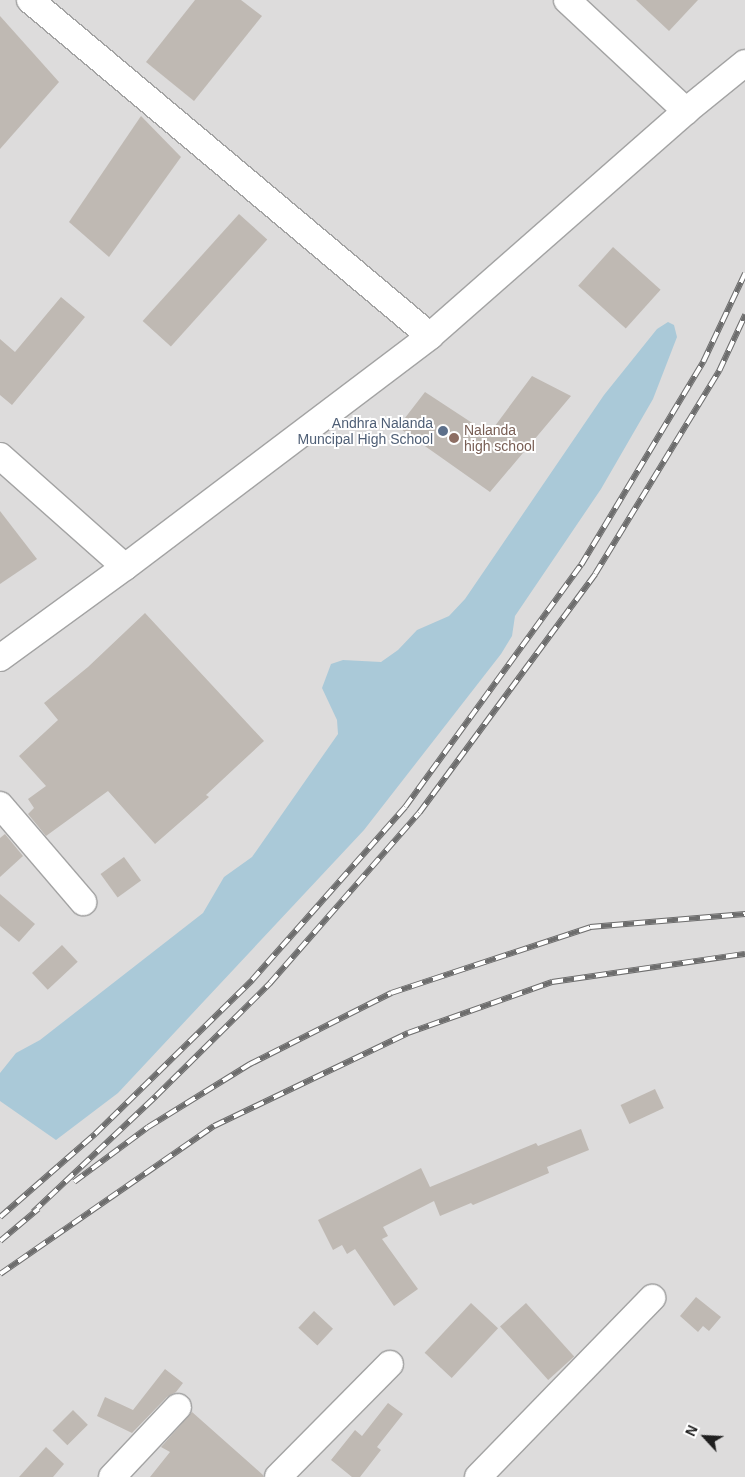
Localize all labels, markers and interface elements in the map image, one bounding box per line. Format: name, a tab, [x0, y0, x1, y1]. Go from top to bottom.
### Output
place label: Andhra Nalanda Muncipal High School	[298, 415, 433, 448]
place label: Nalanda high school	[464, 422, 535, 454]
marker: Andhra Nalanda Muncipal High School	[437, 425, 449, 437]
marker: Nalanda high school	[448, 432, 460, 444]
north arrow	[680, 1412, 730, 1462]
text: N	[682, 1423, 701, 1439]

